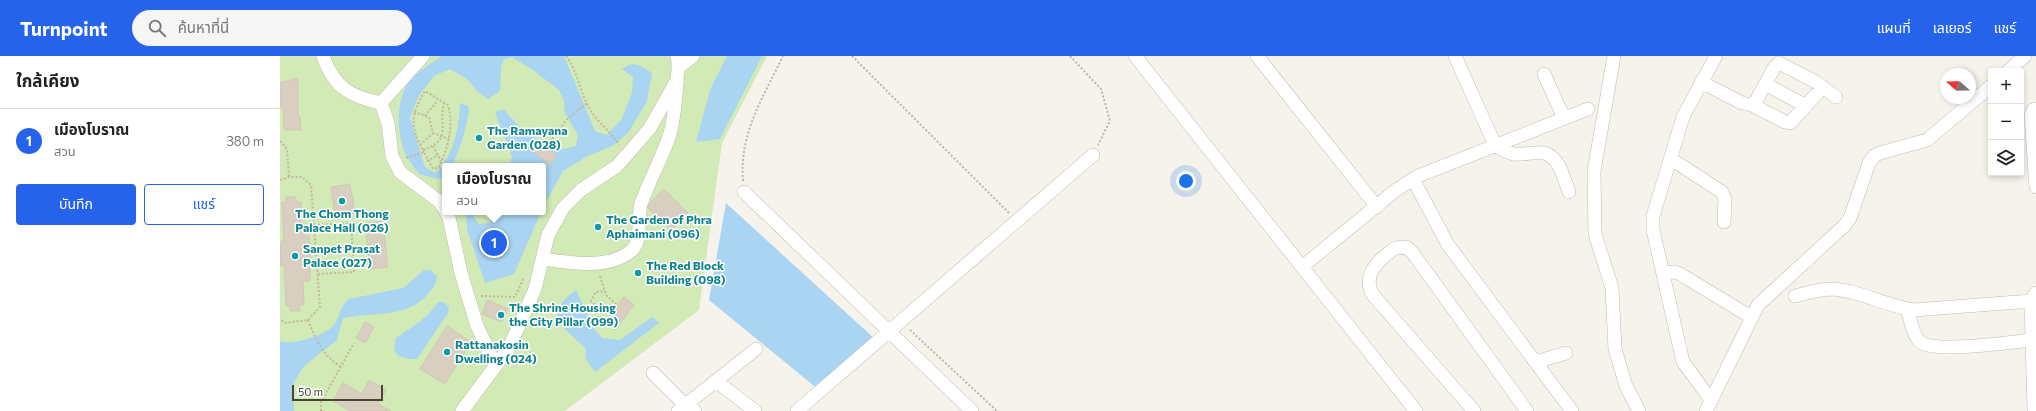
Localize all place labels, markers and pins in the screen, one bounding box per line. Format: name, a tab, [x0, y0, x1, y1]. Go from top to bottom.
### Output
place label: The Ramayana Garden (028)	[487, 123, 568, 151]
marker: The Ramayana Garden (028)	[474, 133, 484, 143]
marker: The Chom Thong Palace Hall (026)	[337, 196, 347, 206]
place label: The Chom Thong Palace Hall (026)	[295, 206, 389, 234]
place label: The Garden of Phra Aphaimani (096)	[606, 212, 712, 240]
marker: The Garden of Phra Aphaimani (096)	[593, 222, 603, 232]
pin: 1	[481, 228, 507, 258]
place label: Sanpet Prasat Palace (027)	[303, 241, 380, 269]
marker: Sanpet Prasat Palace (027)	[290, 251, 300, 261]
place label: The Red Block Building (098)	[646, 258, 726, 286]
marker: The Red Block Building (098)	[633, 268, 643, 278]
place label: The Shrine Housing the City Pillar (099)	[509, 300, 618, 328]
marker: The Shrine Housing the City Pillar (099)	[496, 310, 506, 320]
place label: Rattanakosin Dwelling (024)	[455, 337, 537, 365]
marker: Rattanakosin Dwelling (024)	[442, 347, 452, 357]

